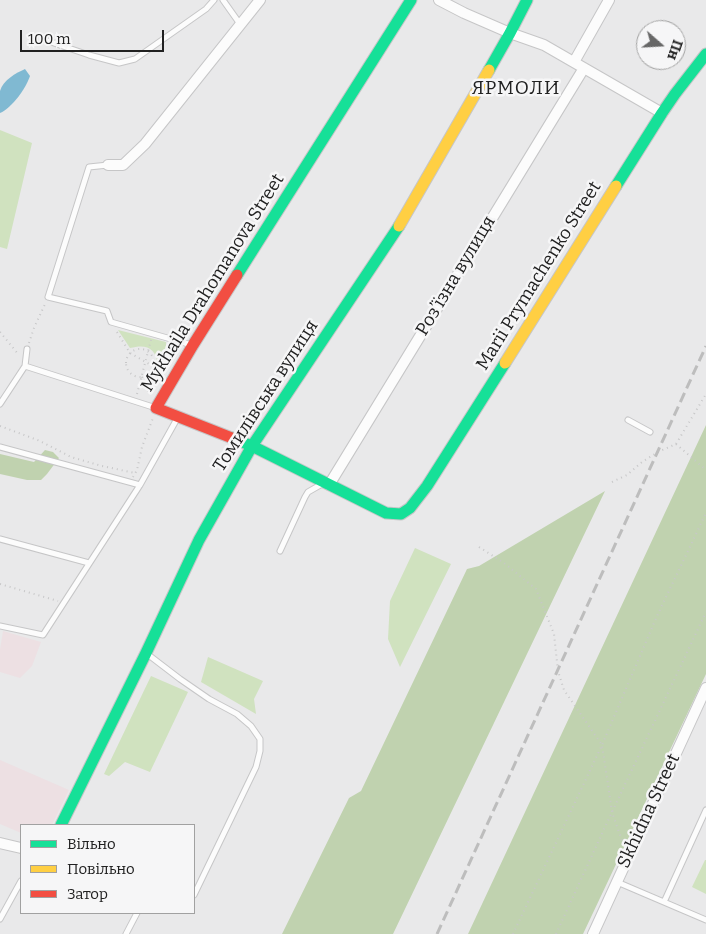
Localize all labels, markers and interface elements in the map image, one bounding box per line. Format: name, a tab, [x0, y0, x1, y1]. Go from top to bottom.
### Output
scale bar	[22, 20, 166, 52]
north arrow	[636, 20, 686, 70]
text: 100 m	[28, 30, 71, 48]
text: Пн	[663, 37, 686, 62]
district label: ЯРМОЛИ	[471, 78, 561, 100]
street label: Mykhaila Drahomanova Street	[137, 170, 289, 396]
street label: Marii Prymachenko Street	[472, 178, 606, 374]
street label: Розʼїзна вулиця	[412, 212, 500, 340]
street label: Томилівська вулиця	[209, 316, 323, 476]
street label: Skhidna Street	[613, 750, 685, 872]
legend	[20, 824, 195, 914]
text: Вільно	[67, 835, 116, 853]
text: Повільно	[67, 860, 135, 878]
text: Затор	[67, 885, 108, 903]

